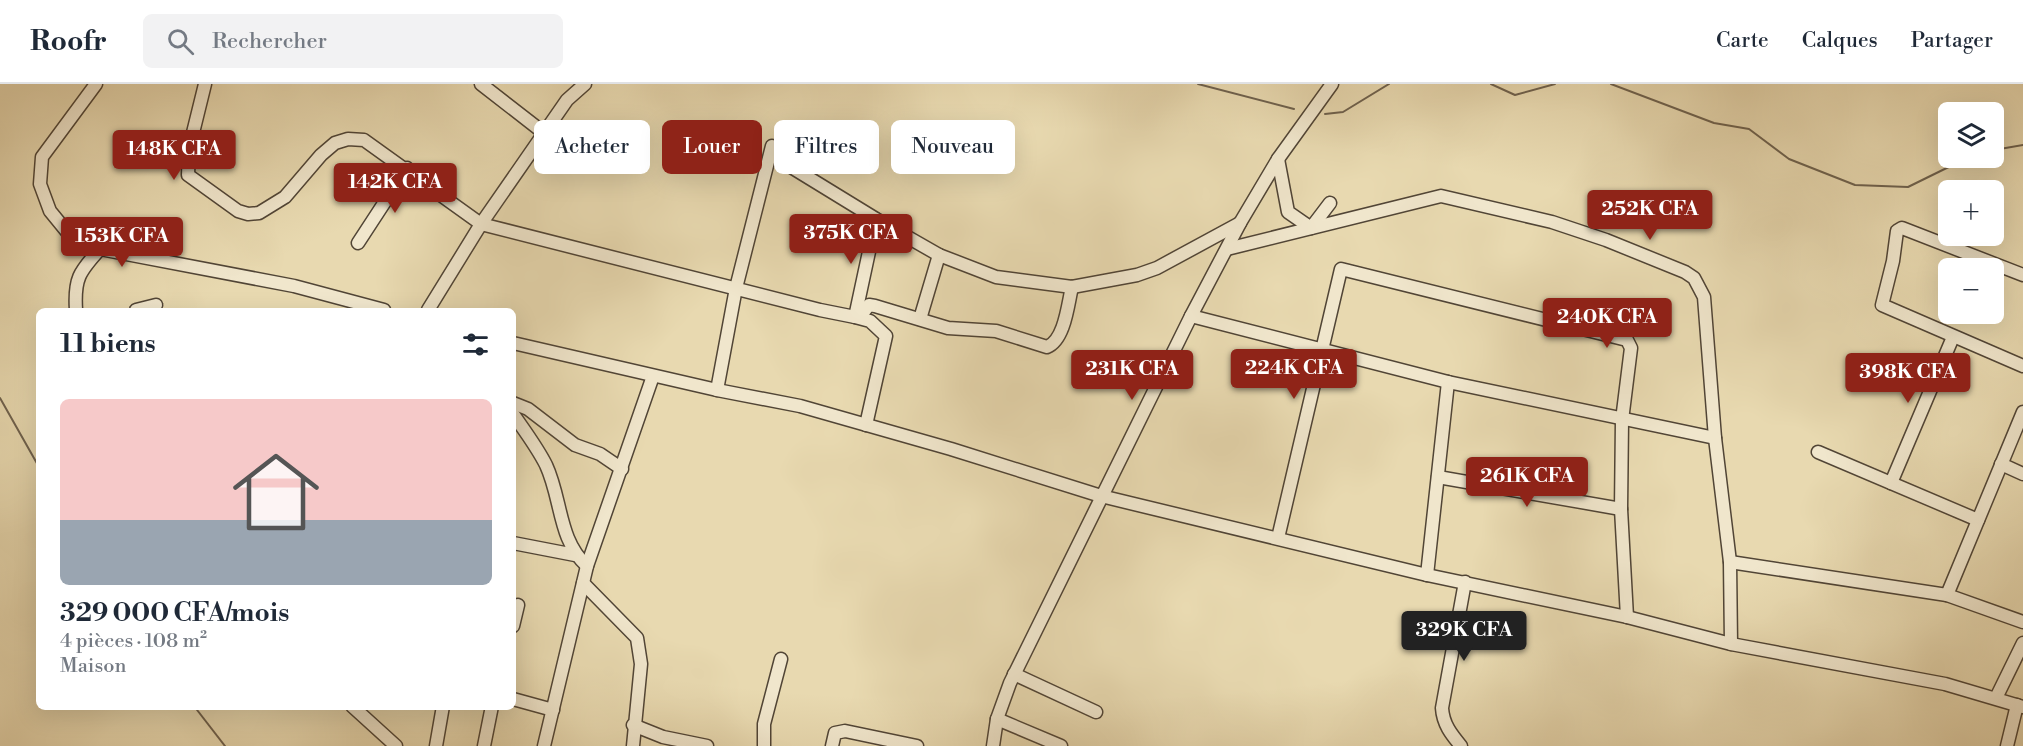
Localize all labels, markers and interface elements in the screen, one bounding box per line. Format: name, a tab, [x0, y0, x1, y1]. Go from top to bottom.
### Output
search box	[143, 14, 563, 68]
text: Roofr	[30, 24, 107, 59]
icon: search	[164, 25, 197, 58]
text: Rechercher	[212, 28, 327, 55]
text: Carte	[1716, 28, 1769, 54]
text: Calques	[1802, 28, 1878, 54]
text: Partager	[1911, 28, 1993, 54]
map controls	[1938, 102, 2004, 324]
button: layers	[1938, 102, 2004, 168]
chip: Acheter	[534, 120, 650, 174]
chip: Louer	[662, 120, 762, 174]
chip: Filtres	[774, 120, 879, 174]
chip: Nouveau	[891, 120, 1015, 174]
pin: 148K CFA	[112, 130, 236, 181]
text: 148K CFA	[127, 137, 221, 162]
pin: 142K CFA	[333, 163, 457, 214]
text: 142K CFA	[348, 170, 442, 195]
button: +	[1938, 180, 2004, 246]
pin: 252K CFA	[1588, 190, 1712, 241]
text: 252K CFA	[1601, 197, 1699, 222]
pin: 375K CFA	[789, 214, 913, 265]
pin: 153K CFA	[60, 217, 184, 268]
text: 375K CFA	[803, 221, 899, 246]
text: 153K CFA	[75, 224, 169, 249]
button: −	[1938, 258, 2004, 324]
pin: 240K CFA	[1545, 298, 1669, 349]
text: 240K CFA	[1557, 305, 1657, 330]
text: 11 biens	[60, 328, 156, 360]
icon: filters	[459, 328, 492, 361]
pin: 224K CFA	[1232, 349, 1356, 400]
pin: 231K CFA	[1070, 350, 1194, 401]
pin: 398K CFA	[1846, 353, 1970, 404]
text: 224K CFA	[1245, 356, 1343, 381]
text: 231K CFA	[1085, 357, 1179, 382]
text: 398K CFA	[1859, 360, 1957, 385]
icon: home	[222, 438, 330, 546]
pin: 261K CFA	[1465, 457, 1589, 508]
text: 261K CFA	[1480, 464, 1574, 489]
text: 329 000 CFA/mois	[60, 597, 289, 629]
pin: 329K CFA	[1402, 611, 1526, 662]
text: 329K CFA	[1415, 618, 1513, 643]
text: 4 pièces · 108 m²	[60, 629, 207, 654]
text: Maison	[60, 654, 126, 679]

